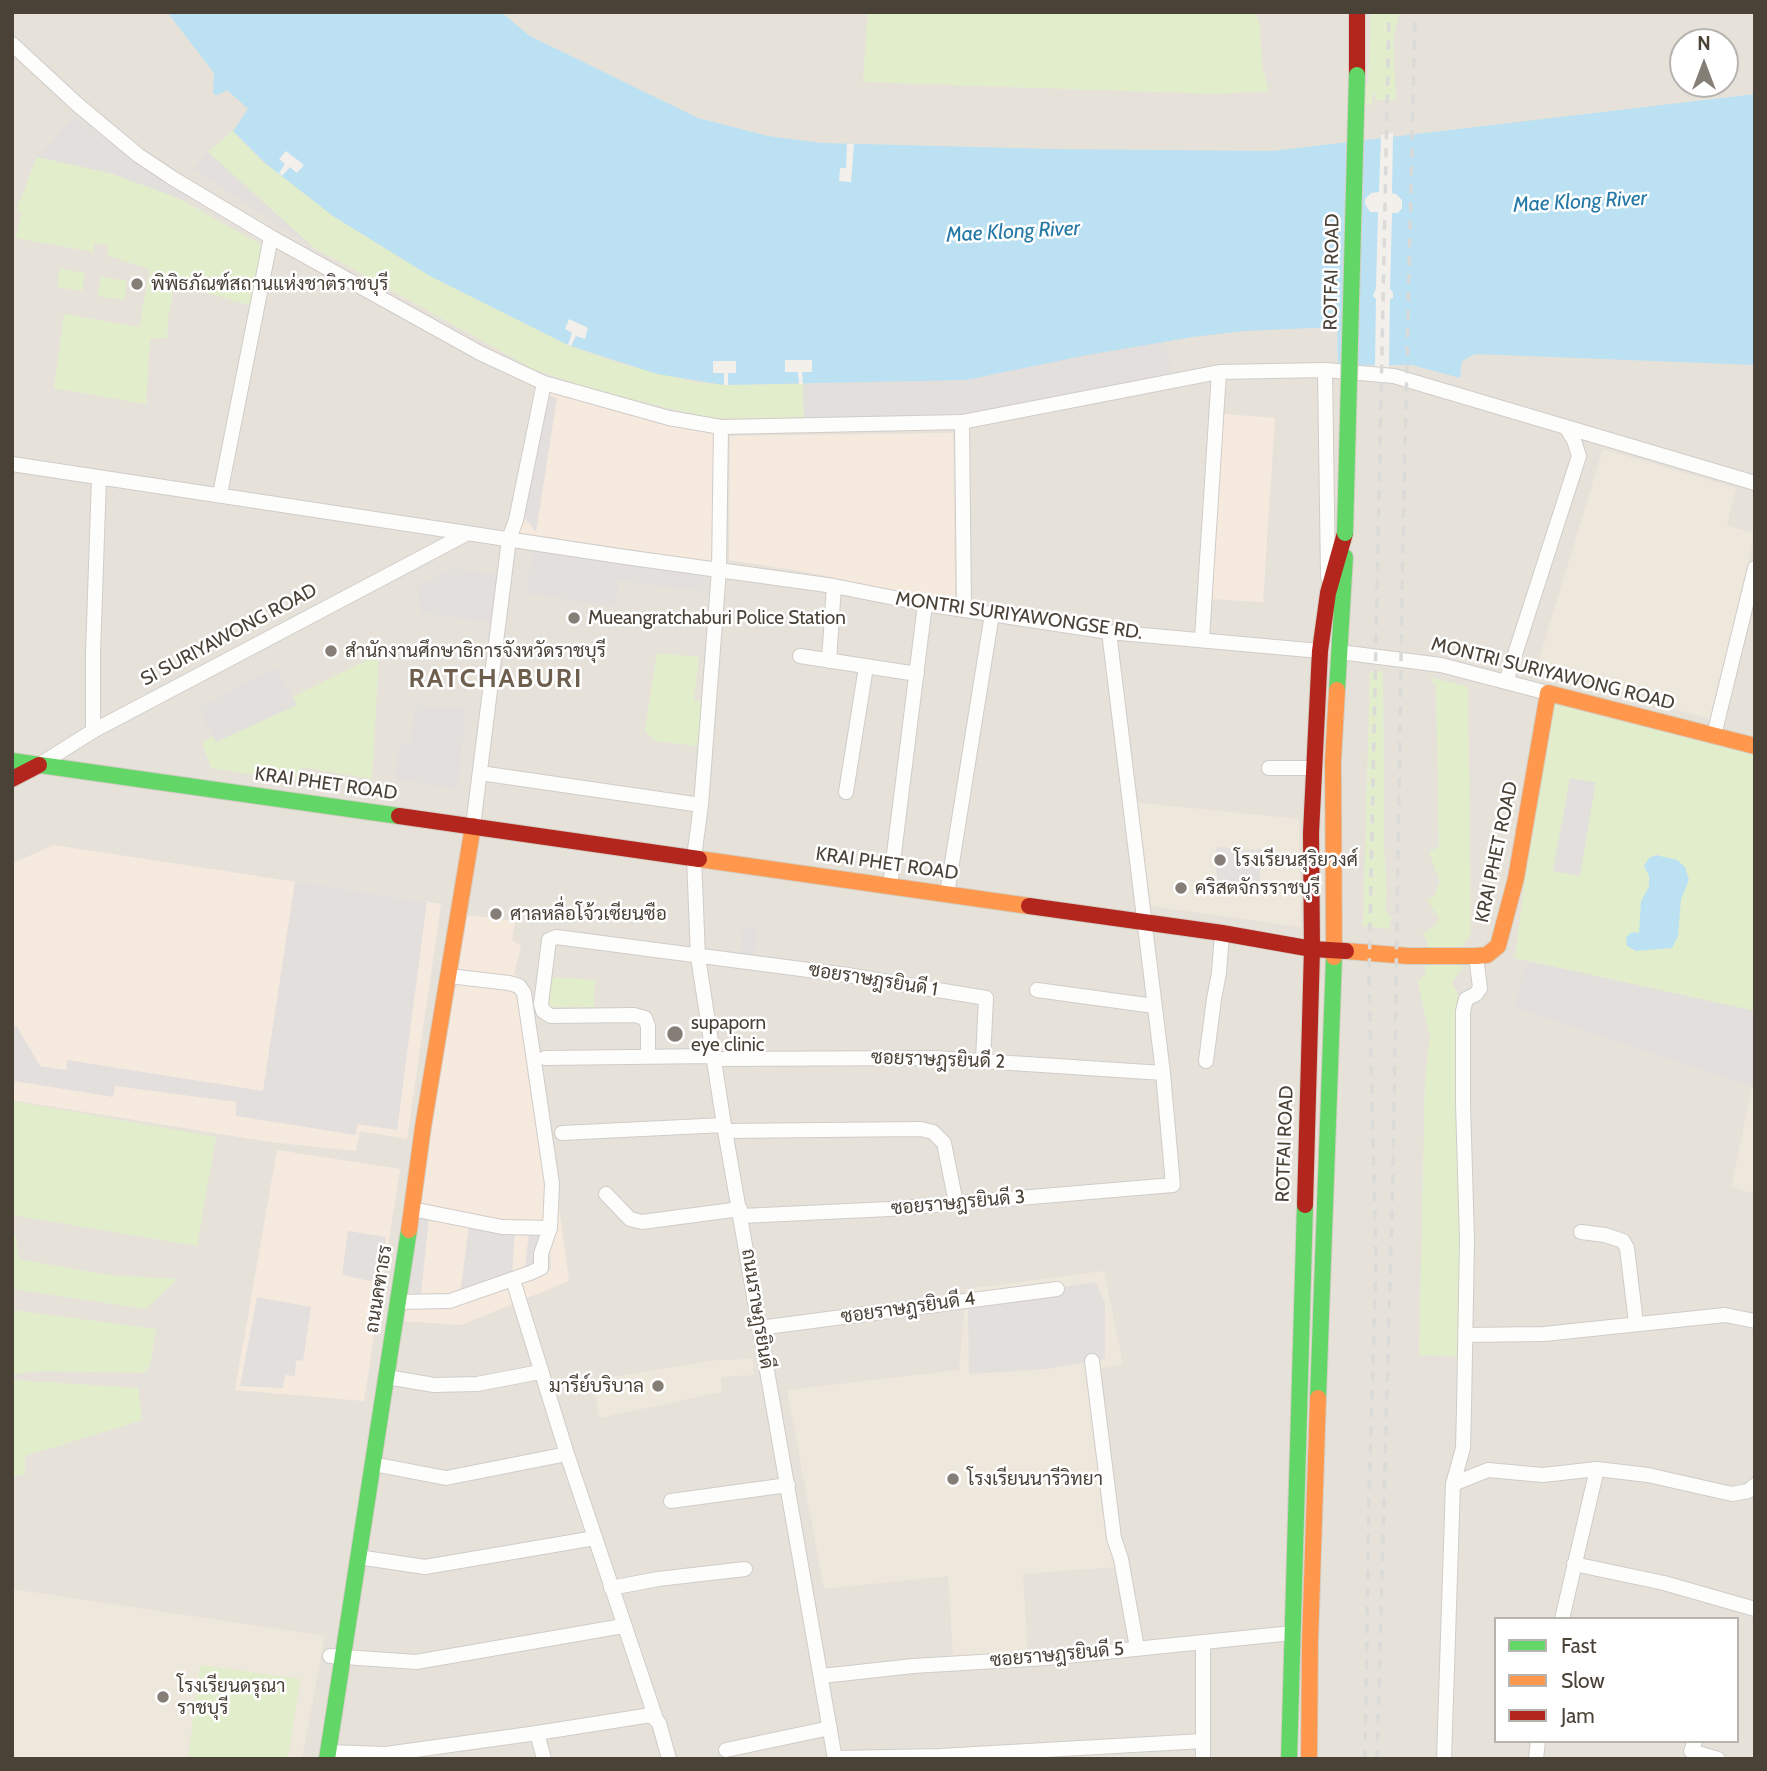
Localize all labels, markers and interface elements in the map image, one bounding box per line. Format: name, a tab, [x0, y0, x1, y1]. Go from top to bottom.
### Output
north arrow	[1669, 28, 1739, 98]
text: N	[1697, 32, 1711, 55]
water label: Mae Klong River	[1512, 186, 1648, 218]
street label: ROTFAI ROAD	[1320, 213, 1344, 331]
water label: Mae Klong River	[945, 216, 1081, 248]
place label: พิพิธภัณฑ์สถานแห่งชาติราชบุรี	[151, 273, 388, 295]
marker: พิพิธภัณฑ์สถานแห่งชาติราชบุรี	[129, 276, 145, 292]
street label: SI SURIYAWONG ROAD	[137, 579, 321, 691]
street label: MONTRI SURIYAWONGSE RD.	[894, 587, 1144, 645]
place label: Mueangratchaburi Police Station	[588, 607, 846, 629]
marker: Mueangratchaburi Police Station	[566, 610, 582, 626]
street label: MONTRI SURIYAWONG ROAD	[1429, 633, 1677, 715]
place label: สำนักงานศึกษาธิการจังหวัดราชบุรี	[345, 640, 606, 662]
marker: สำนักงานศึกษาธิการจังหวัดราชบุรี	[323, 643, 339, 659]
district label: RATCHABURI	[410, 663, 582, 695]
street label: KRAI PHET ROAD	[253, 763, 399, 805]
street label: KRAI PHET ROAD	[1471, 779, 1523, 925]
street label: KRAI PHET ROAD	[814, 843, 960, 885]
place label: โรงเรียนสุริยวงศ์	[1234, 849, 1358, 871]
marker: โรงเรียนสุริยวงศ์	[1212, 852, 1228, 868]
place label: คริสตจักรราชบุรี	[1195, 877, 1320, 899]
marker: คริสตจักรราชบุรี	[1173, 880, 1189, 896]
place label: ศาลหลื่อโจ้วเซียนซือ	[510, 903, 667, 925]
marker: ศาลหลื่อโจ้วเซียนซือ	[488, 906, 504, 922]
street label: ซอยราษฎรยินดี 1	[807, 959, 939, 1001]
place label: supaporn eye clinic	[691, 1012, 766, 1056]
marker: supaporn eye clinic	[665, 1024, 685, 1044]
street label: ซอยราษฎรยินดี 2	[871, 1046, 1005, 1074]
street label: ROTFAI ROAD	[1272, 1085, 1298, 1203]
street label: ซอยราษฎรยินดี 3	[890, 1186, 1026, 1220]
street label: ถนนคฑาธร	[361, 1243, 397, 1335]
street label: ถนนราษฎรยินดี	[736, 1247, 778, 1371]
street label: ซอยราษฎรยินดี 4	[839, 1287, 977, 1329]
place label: มารีย์บริบาล	[549, 1375, 644, 1397]
marker: มารีย์บริบาล	[650, 1378, 666, 1394]
place label: โรงเรียนนารีวิทยา	[967, 1468, 1103, 1490]
marker: โรงเรียนนารีวิทยา	[945, 1471, 961, 1487]
legend	[1494, 1617, 1739, 1743]
text: Fast	[1561, 1633, 1597, 1658]
street label: ซอยราษฎรยินดี 5	[989, 1638, 1125, 1672]
text: Slow	[1561, 1668, 1605, 1693]
place label: โรงเรียนดรุณา ราชบุรี	[177, 1675, 286, 1719]
marker: โรงเรียนดรุณา ราชบุรี	[155, 1689, 171, 1705]
text: Jam	[1561, 1703, 1595, 1728]

